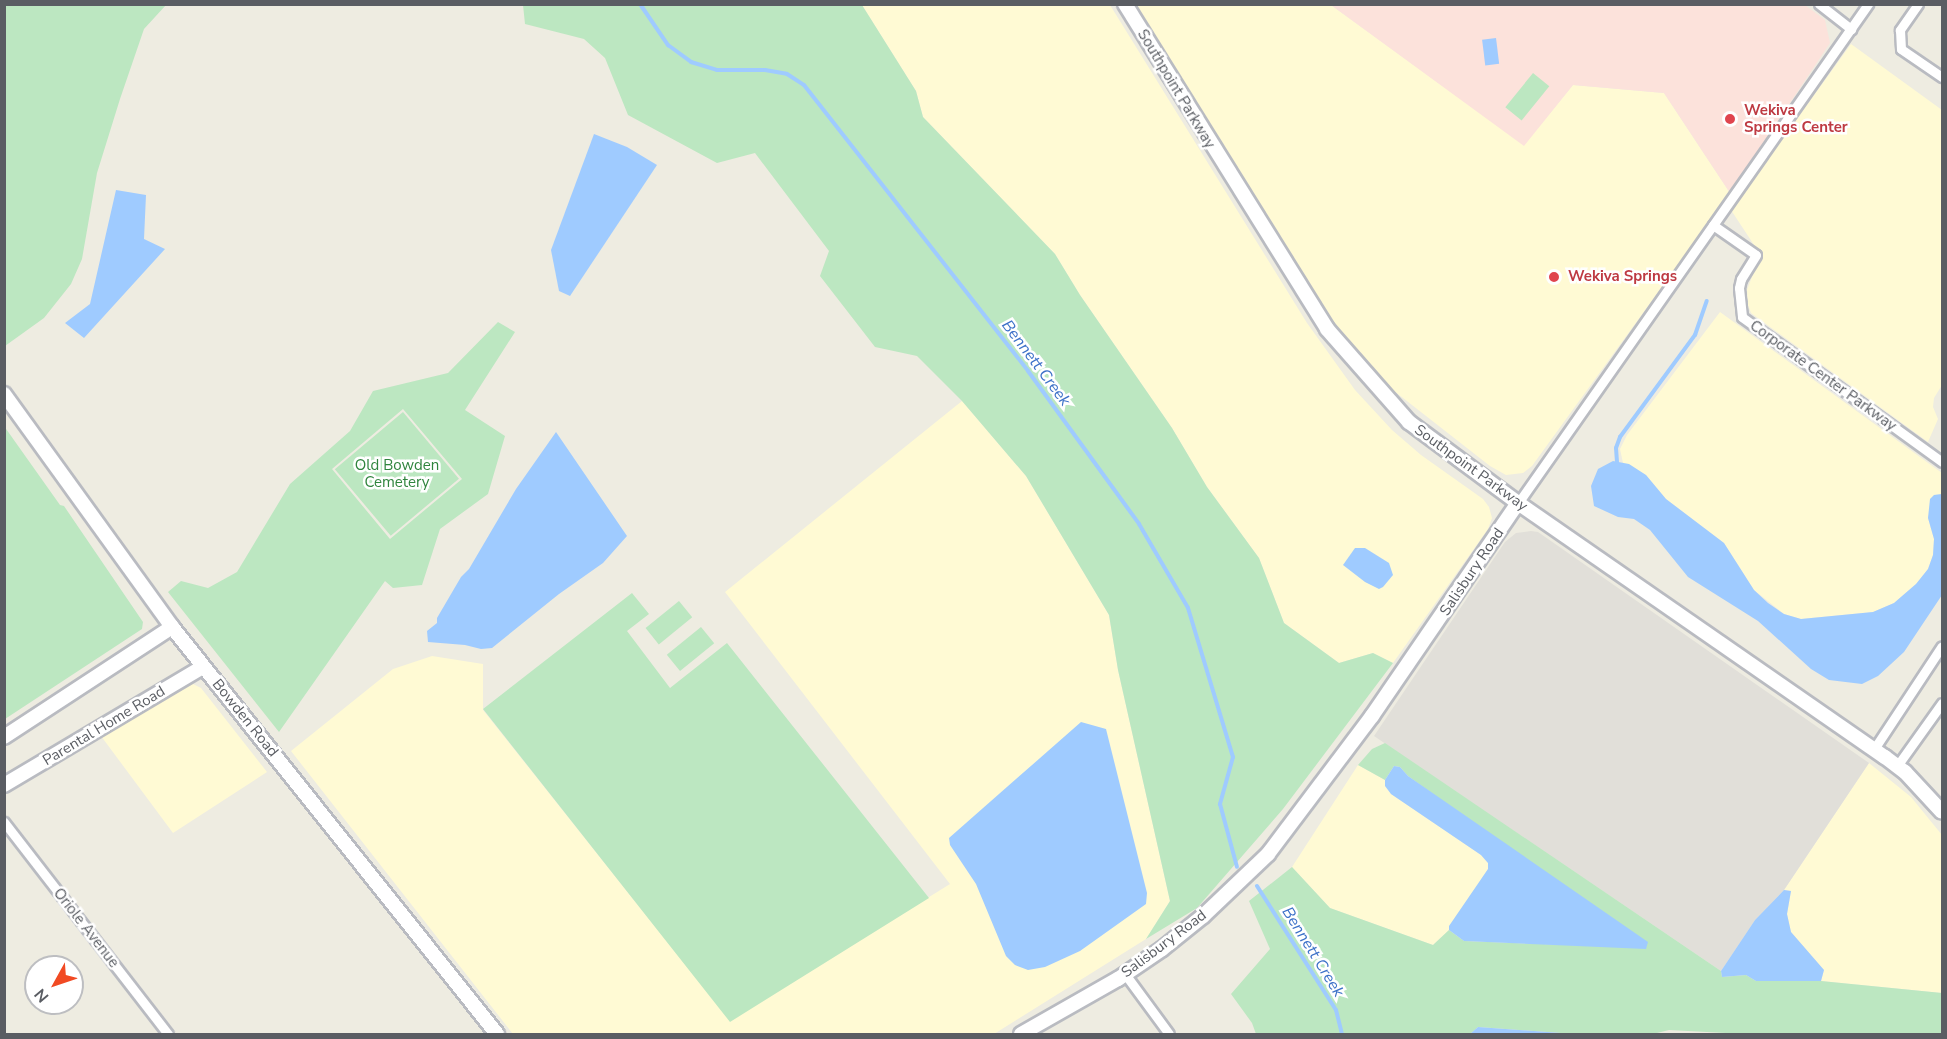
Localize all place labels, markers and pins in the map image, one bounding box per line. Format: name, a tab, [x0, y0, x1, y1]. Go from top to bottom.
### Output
place label: Wekiva Springs Center	[1744, 101, 1848, 136]
marker: Wekiva Springs Center	[1721, 110, 1739, 128]
marker: Wekiva Springs	[1545, 268, 1563, 286]
place label: Wekiva Springs	[1568, 268, 1677, 286]

